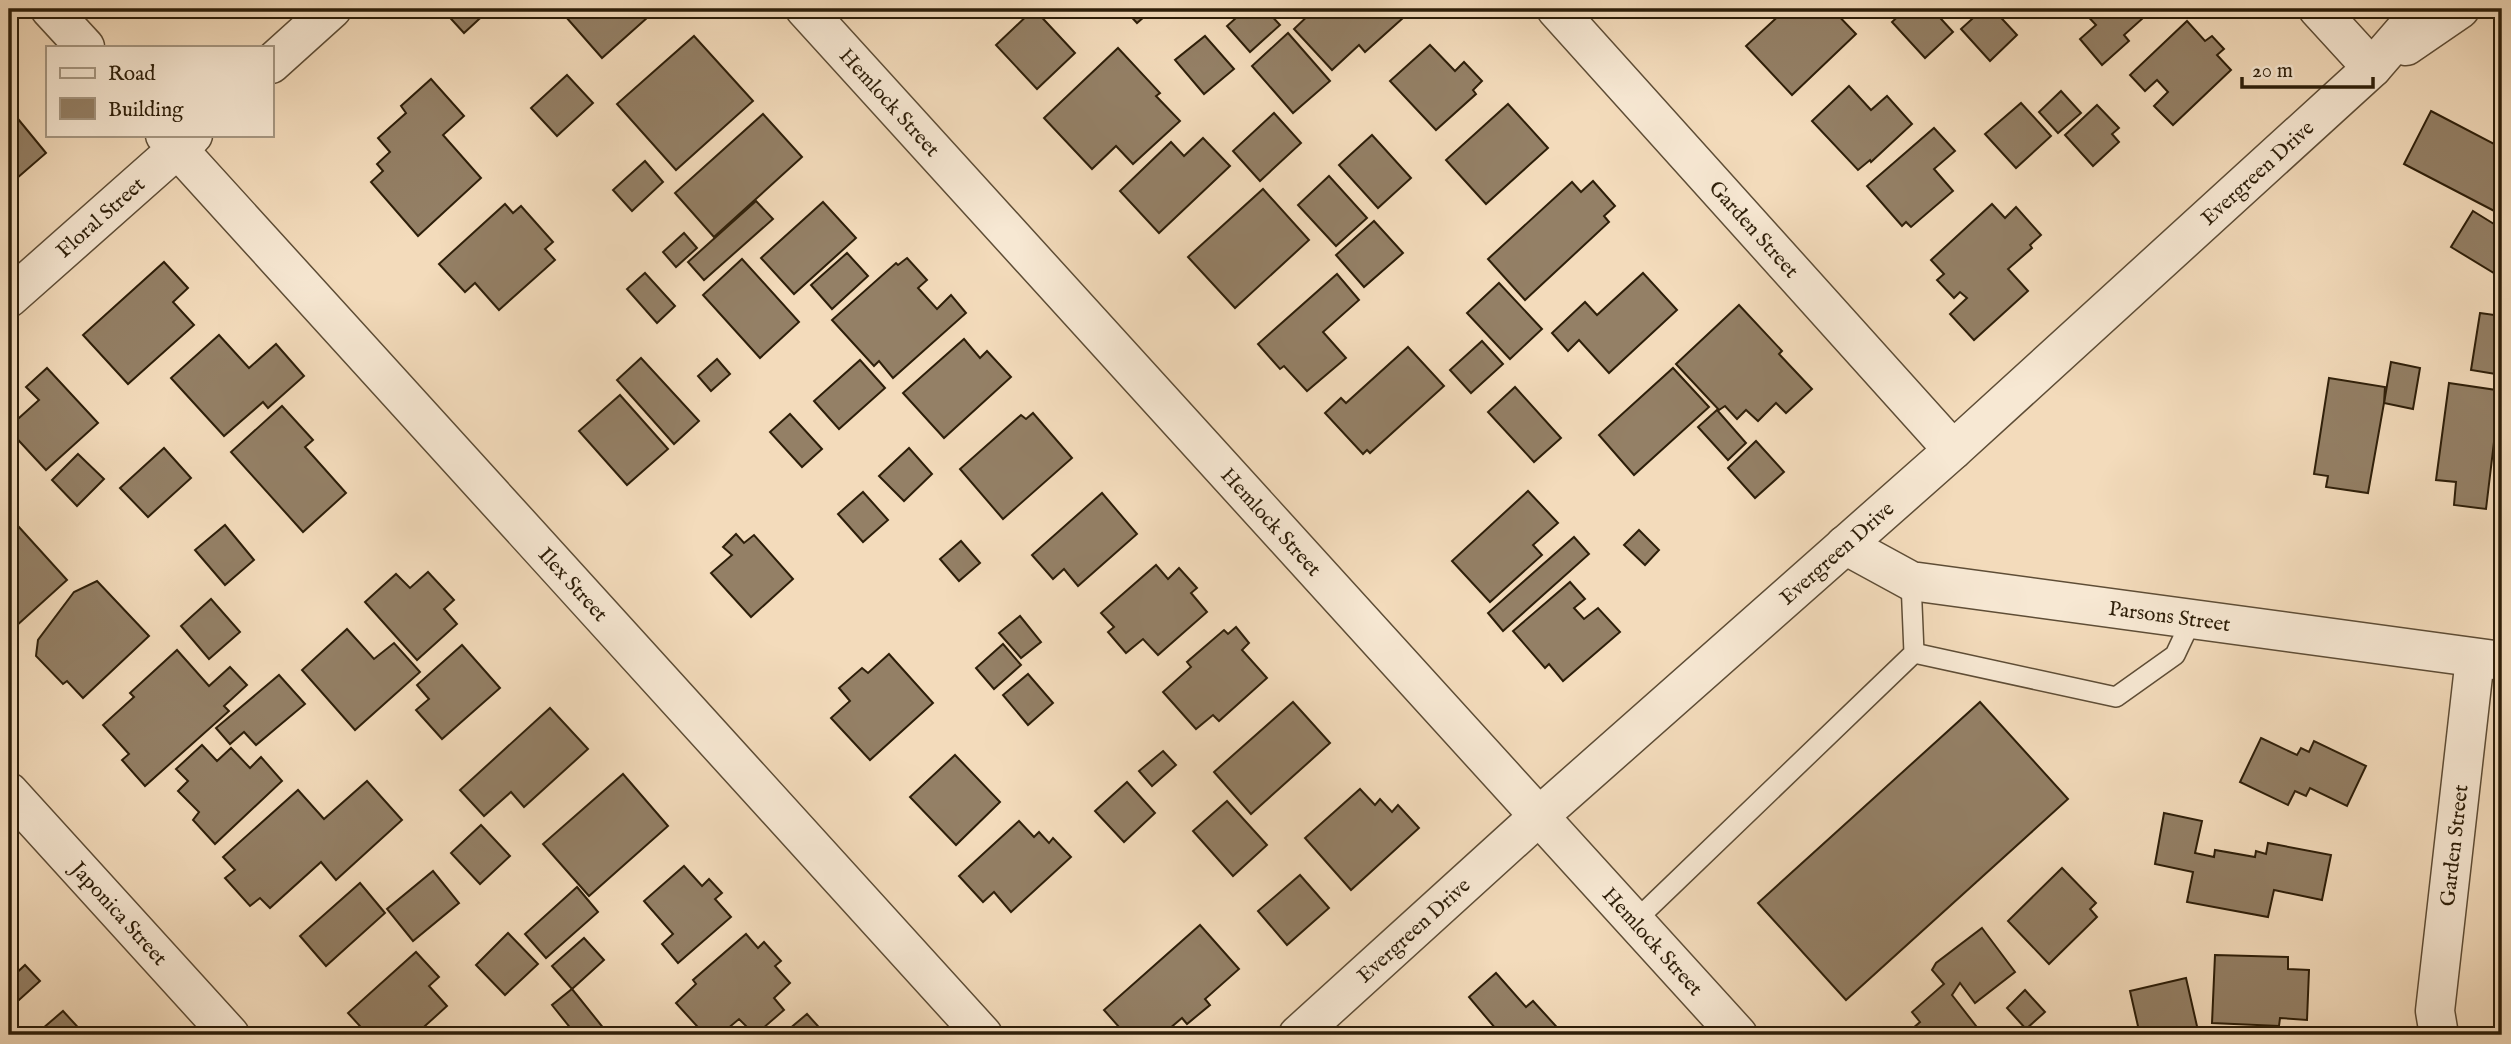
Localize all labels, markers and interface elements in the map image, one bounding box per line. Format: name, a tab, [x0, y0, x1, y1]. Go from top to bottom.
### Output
street label: Hemlock Street	[832, 43, 945, 163]
legend	[46, 46, 273, 136]
scale bar	[2242, 46, 2373, 90]
text: 20 m	[2252, 58, 2293, 85]
text: Road	[108, 61, 156, 88]
text: Building	[108, 97, 184, 124]
street label: Evergreen Drive	[2196, 115, 2321, 232]
street label: Floral Street	[51, 172, 151, 265]
street label: Garden Street	[1702, 175, 1804, 284]
street label: Hemlock Street	[1214, 463, 1326, 583]
street label: Evergreen Drive	[1775, 496, 1901, 612]
street label: Ilex Street	[531, 542, 613, 628]
street label: Parsons Street	[2107, 596, 2232, 639]
street label: Garden Street	[2435, 783, 2476, 908]
street label: Japonica Street	[63, 855, 172, 972]
street label: Evergreen Drive	[1352, 873, 1477, 990]
street label: Hemlock Street	[1595, 882, 1708, 1002]

